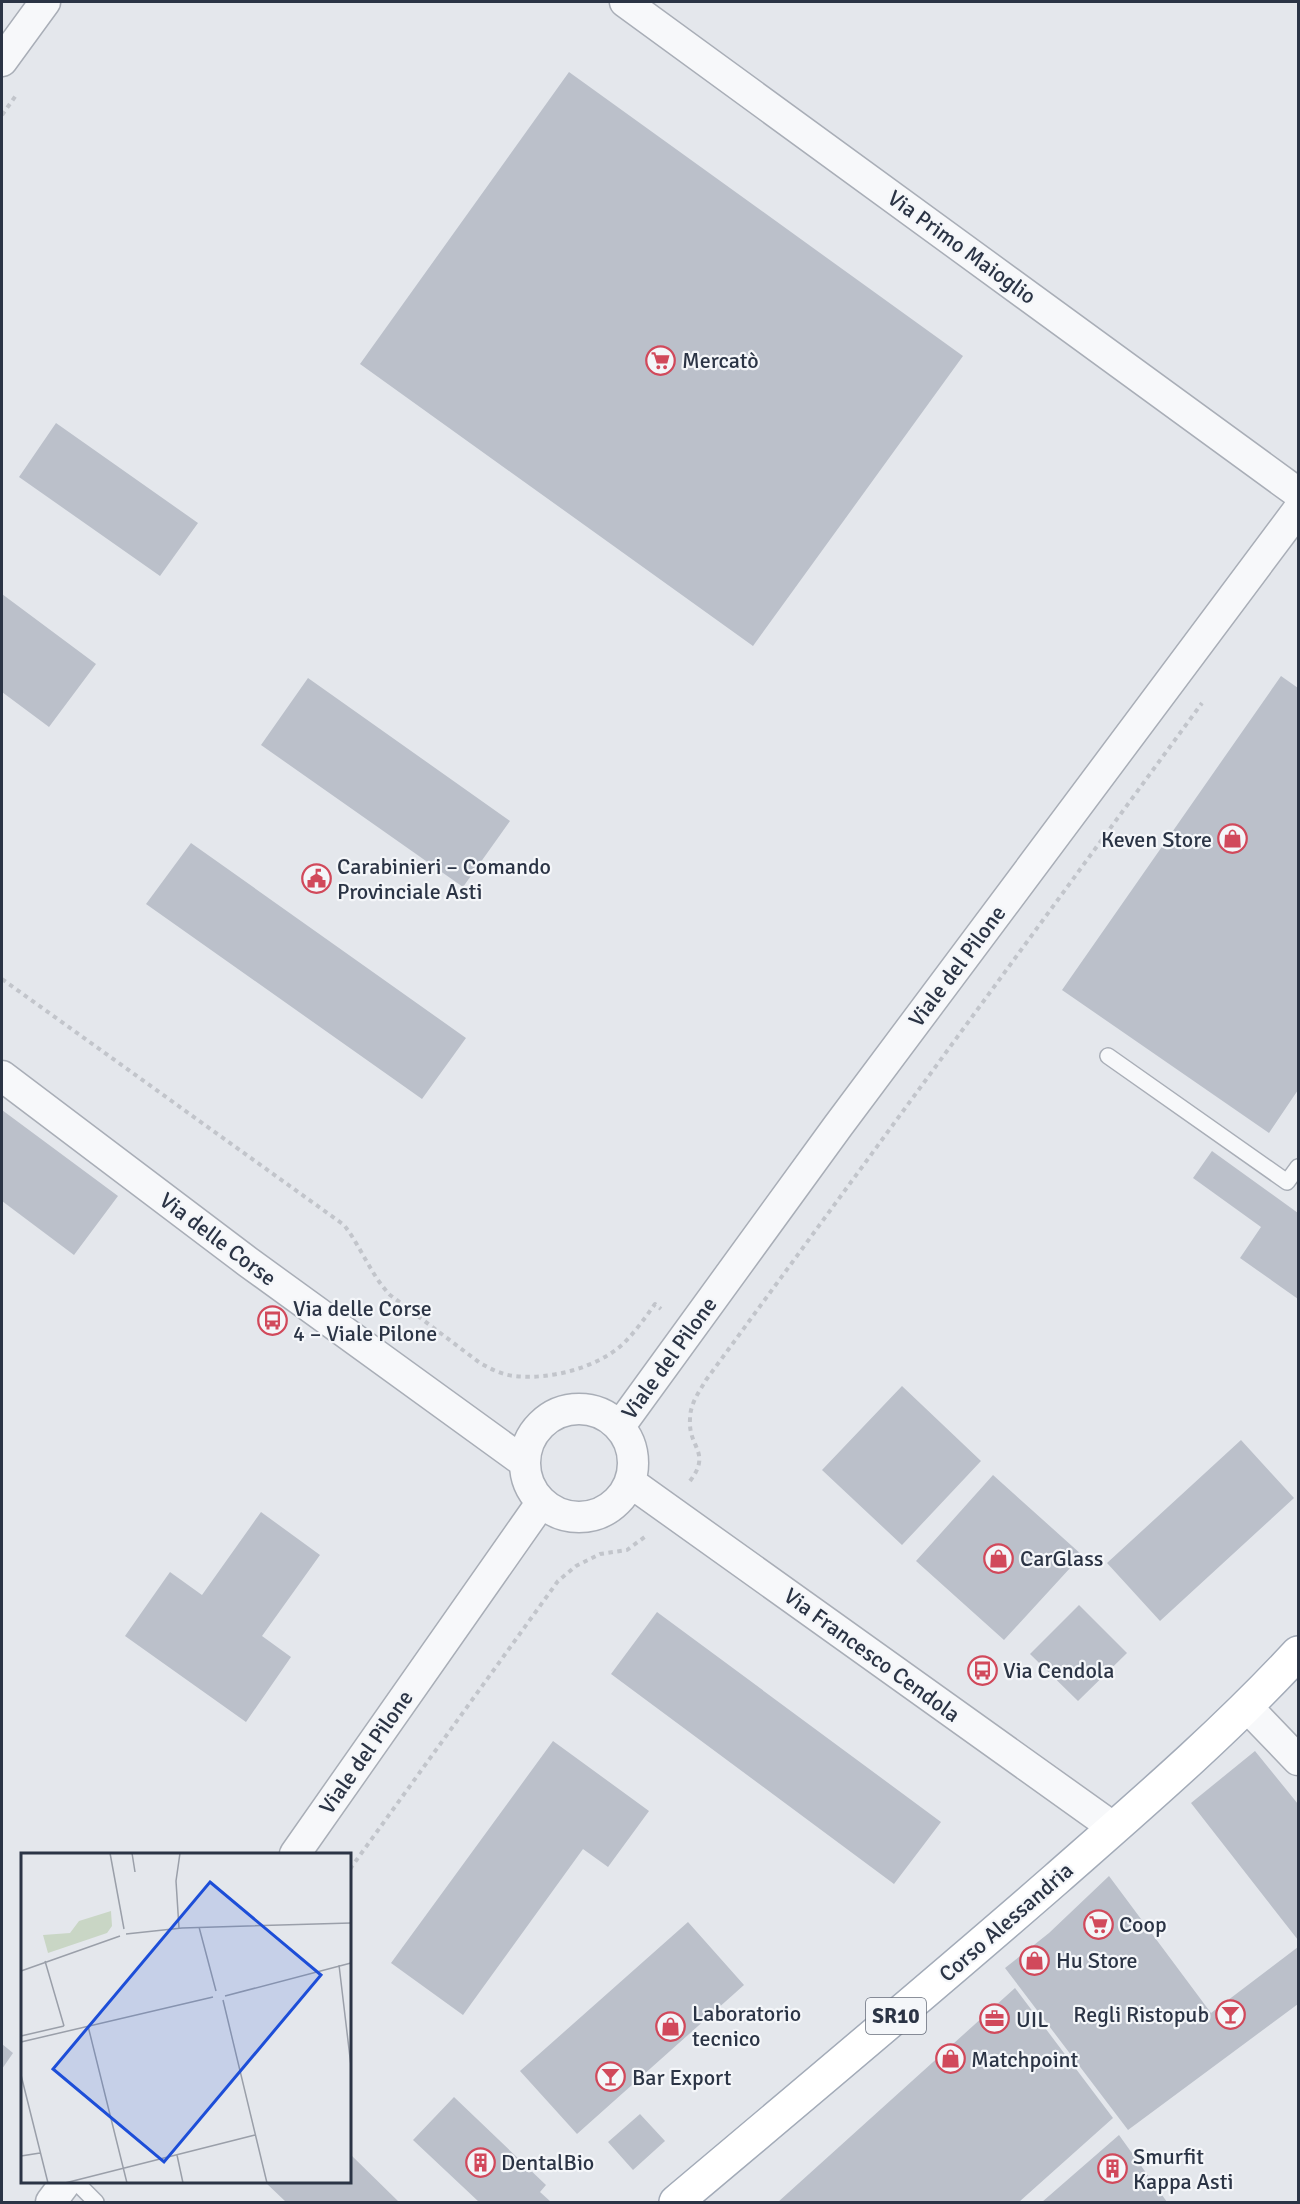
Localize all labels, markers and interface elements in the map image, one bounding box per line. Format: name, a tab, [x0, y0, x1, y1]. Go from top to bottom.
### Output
street label: Via Primo Maioglio	[883, 184, 1041, 310]
supermarket icon: Mercatò	[645, 344, 677, 376]
place label: Mercatò	[682, 347, 759, 374]
shop icon: Keven Store	[1217, 823, 1249, 855]
place label: Keven Store	[1101, 826, 1212, 853]
place label: Carabinieri – Comando Provinciale Asti	[337, 853, 551, 905]
public building icon: Carabinieri – Comando Provinciale Asti	[300, 863, 332, 895]
street label: Viale del Pilone	[903, 900, 1011, 1032]
street label: Via delle Corse	[154, 1186, 282, 1292]
street label: Viale del Pilone	[615, 1291, 723, 1425]
place label: Via delle Corse 4 – Viale Pilone	[293, 1295, 437, 1347]
bus stop icon: Via delle Corse 4 – Viale Pilone	[256, 1305, 288, 1337]
shop icon: CarGlass	[983, 1542, 1015, 1574]
place label: CarGlass	[1020, 1545, 1103, 1572]
street label: Via Francesco Cendola	[779, 1582, 965, 1728]
bus stop icon: Via Cendola	[966, 1654, 998, 1686]
place label: Via Cendola	[1003, 1657, 1114, 1684]
street label: Viale del Pilone	[313, 1685, 419, 1819]
inset map	[21, 1853, 351, 2183]
street label: Corso Alessandria	[933, 1856, 1079, 1988]
supermarket icon: Coop	[1082, 1908, 1114, 1940]
place label: Coop	[1119, 1911, 1167, 1938]
shop icon: Hu Store	[1019, 1944, 1051, 1976]
place label: Hu Store	[1056, 1947, 1138, 1974]
road number: SR10	[866, 1998, 926, 2034]
bar icon: Regli Ristopub	[1214, 1998, 1246, 2030]
place label: Laboratorio tecnico	[692, 2000, 801, 2052]
place label: Regli Ristopub	[1073, 2001, 1209, 2028]
office icon: UIL	[979, 2003, 1011, 2035]
place label: UIL	[1016, 2006, 1048, 2033]
shop icon: Laboratorio tecnico	[655, 2010, 687, 2042]
shop icon: Matchpoint	[934, 2043, 966, 2075]
place label: Matchpoint	[971, 2046, 1079, 2073]
bar icon: Bar Export	[595, 2061, 627, 2093]
place label: Bar Export	[632, 2064, 732, 2091]
place label: Smurfit Kappa Asti	[1133, 2143, 1234, 2195]
building icon: DentalBio	[464, 2146, 496, 2178]
place label: DentalBio	[501, 2149, 594, 2176]
building icon: Smurfit Kappa Asti	[1096, 2153, 1128, 2185]

